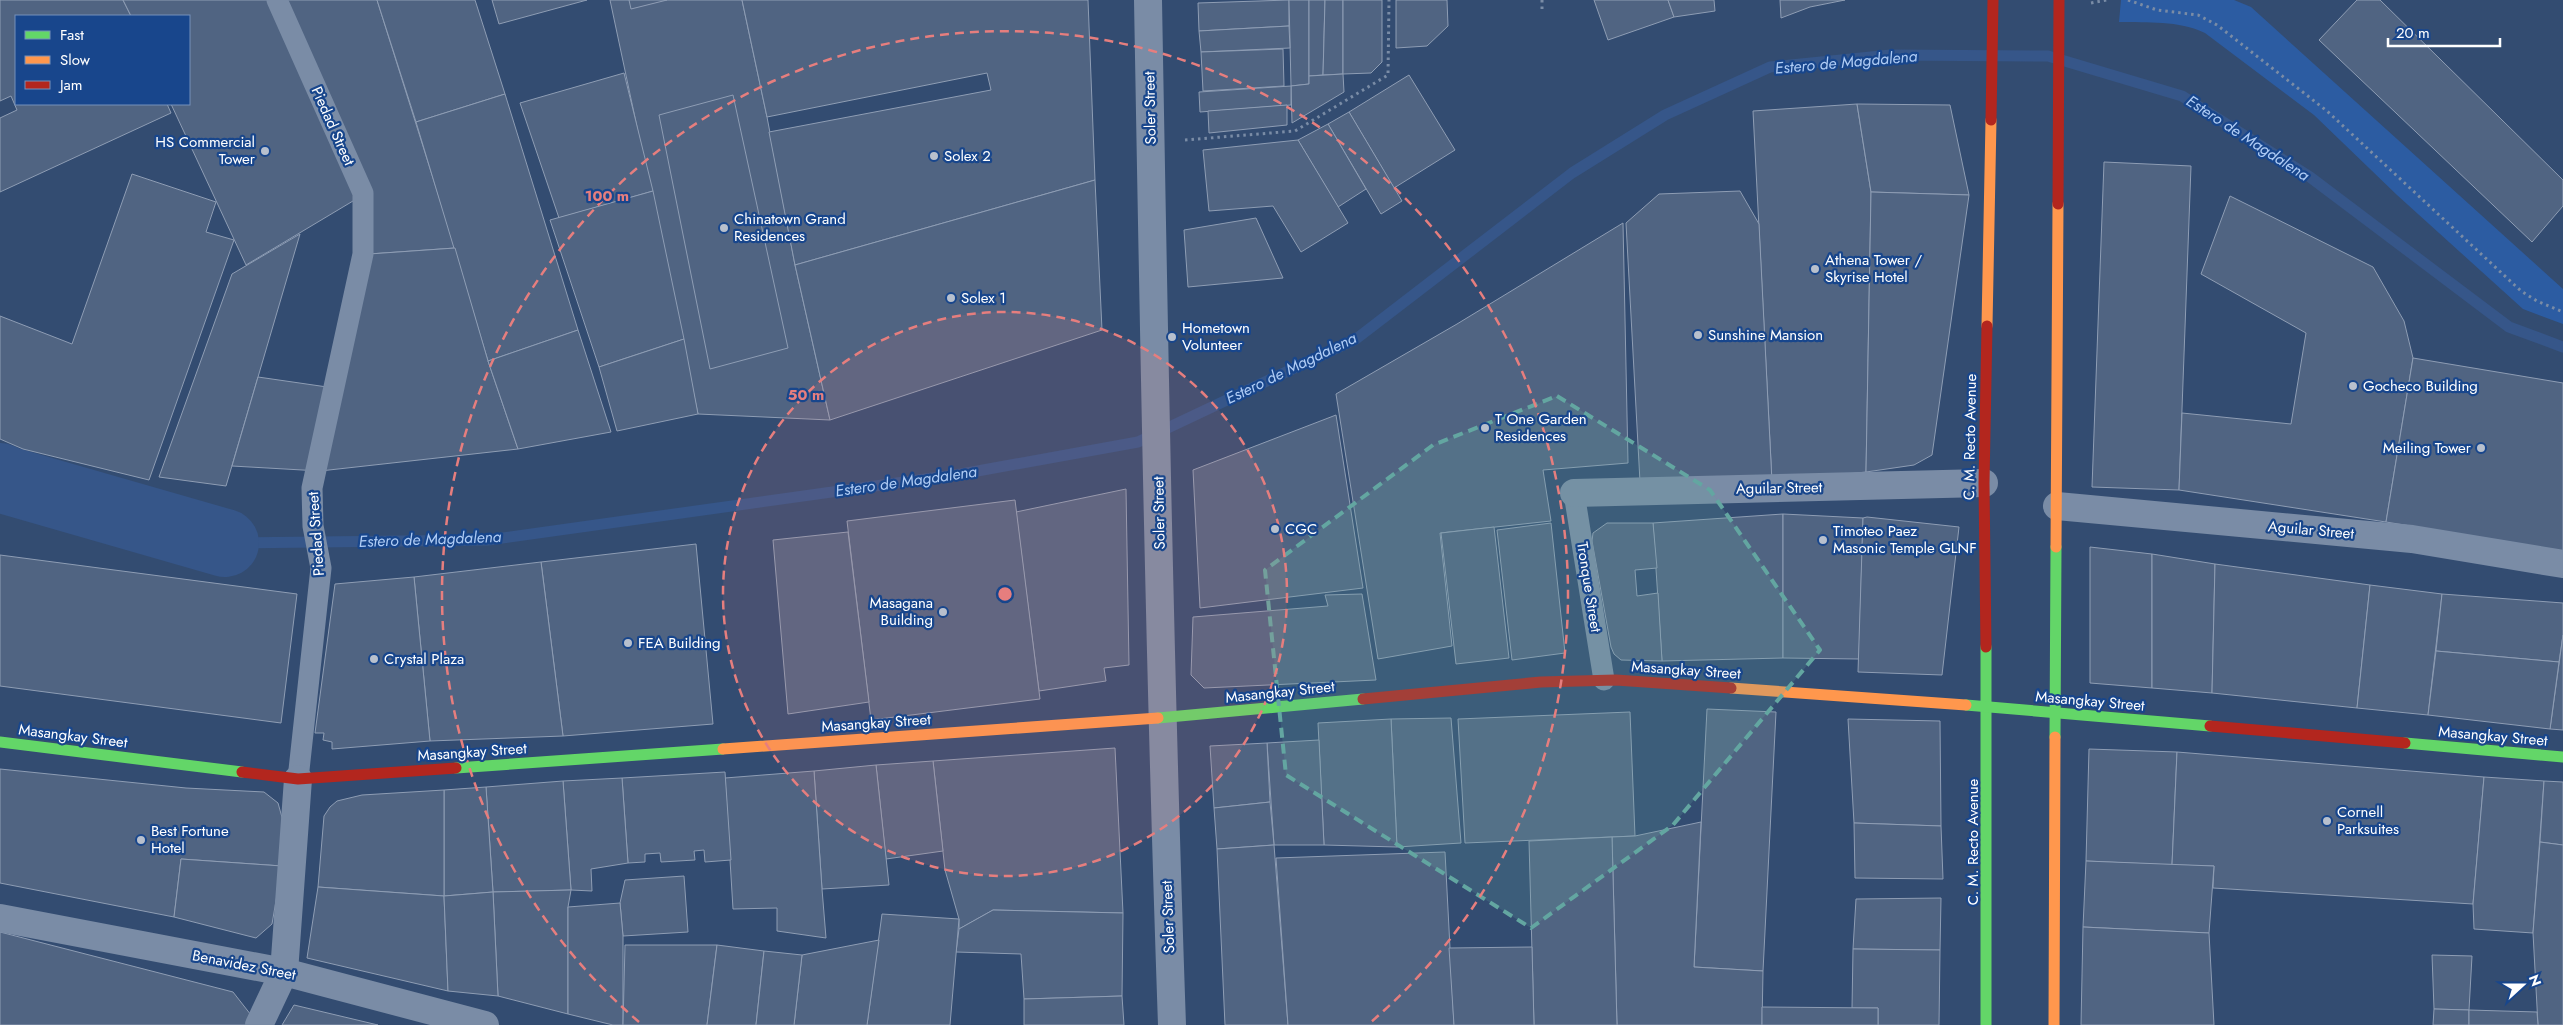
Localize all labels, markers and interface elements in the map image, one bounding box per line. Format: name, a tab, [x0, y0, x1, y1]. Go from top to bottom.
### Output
legend	[15, 15, 190, 105]
scale bar	[2388, 15, 2500, 47]
text: 20 m	[2396, 22, 2430, 44]
text: Fast	[60, 24, 84, 46]
water label: Estero de Magdalena	[1774, 44, 1918, 80]
text: Slow	[60, 49, 91, 71]
street label: Soler Street	[1138, 71, 1162, 145]
text: Jam	[58, 74, 83, 96]
street label: Piedad Street	[306, 83, 360, 169]
water label: Estero de Magdalena	[2182, 89, 2314, 187]
place label: HS Commercial Tower	[155, 131, 256, 170]
marker: HS Commercial Tower	[259, 145, 271, 157]
place label: Solex 2	[944, 145, 991, 167]
marker: Solex 2	[928, 150, 940, 162]
text: 100 m	[585, 185, 629, 207]
place label: Chinatown Grand Residences	[734, 208, 846, 247]
marker: Chinatown Grand Residences	[718, 222, 730, 234]
place label: Athena Tower / Skyrise Hotel	[1825, 249, 1922, 288]
marker: Athena Tower / Skyrise Hotel	[1809, 263, 1821, 275]
place label: Solex 1	[961, 287, 1006, 309]
marker: Solex 1	[945, 292, 957, 304]
place label: Hometown Volunteer	[1182, 317, 1250, 356]
place label: Sunshine Mansion	[1708, 324, 1823, 346]
water label: Estero de Magdalena	[1222, 326, 1360, 410]
marker: Sunshine Mansion	[1692, 329, 1704, 341]
marker: Hometown Volunteer	[1166, 331, 1178, 343]
street label: C. M. Recto Avenue	[1958, 373, 1982, 500]
place label: Gocheco Building	[2363, 375, 2478, 397]
marker: Gocheco Building	[2347, 380, 2359, 392]
text: 50 m	[788, 384, 824, 406]
place label: T One Garden Residences	[1495, 408, 1587, 447]
marker: T One Garden Residences	[1479, 422, 1491, 434]
place label: Meiling Tower	[2383, 437, 2472, 459]
marker: Meiling Tower	[2475, 442, 2487, 454]
water label: Estero de Magdalena	[834, 460, 979, 502]
street label: Soler Street	[1147, 476, 1171, 550]
street label: Aguilar Street	[1736, 476, 1823, 500]
street label: Piedad Street	[302, 491, 330, 577]
street label: Aguilar Street	[2267, 515, 2355, 545]
place label: CGC	[1285, 518, 1317, 540]
place label: Timoteo Paez Masonic Temple GLNF	[1833, 520, 1977, 559]
marker: CGC	[1269, 523, 1281, 535]
water label: Estero de Magdalena	[358, 525, 502, 553]
marker: Timoteo Paez Masonic Temple GLNF	[1817, 534, 1829, 546]
street label: Tronque Street	[1571, 540, 1607, 634]
centre of rings	[996, 585, 1014, 603]
place label: Masagana Building	[870, 592, 933, 631]
marker: Masagana Building	[937, 606, 949, 618]
place label: FEA Building	[638, 632, 721, 654]
marker: FEA Building	[622, 637, 634, 649]
place label: Crystal Plaza	[384, 648, 464, 670]
marker: Crystal Plaza	[368, 653, 380, 665]
street label: Masangkay Street	[1631, 655, 1742, 685]
street label: Masangkay Street	[1224, 675, 1336, 709]
street label: Masangkay Street	[2034, 685, 2146, 717]
street label: Masangkay Street	[821, 708, 932, 738]
street label: Masangkay Street	[17, 718, 129, 754]
street label: Masangkay Street	[2437, 720, 2549, 752]
street label: Masangkay Street	[417, 737, 528, 767]
street label: C. M. Recto Avenue	[1962, 778, 1984, 905]
place label: Cornell Parksuites	[2337, 801, 2399, 840]
marker: Cornell Parksuites	[2321, 815, 2333, 827]
place label: Best Fortune Hotel	[151, 820, 229, 859]
marker: Best Fortune Hotel	[135, 834, 147, 846]
street label: Soler Street	[1156, 880, 1180, 954]
street label: Benavidez Street	[190, 944, 298, 986]
north arrow	[2498, 960, 2548, 1010]
text: N	[2524, 972, 2546, 989]

